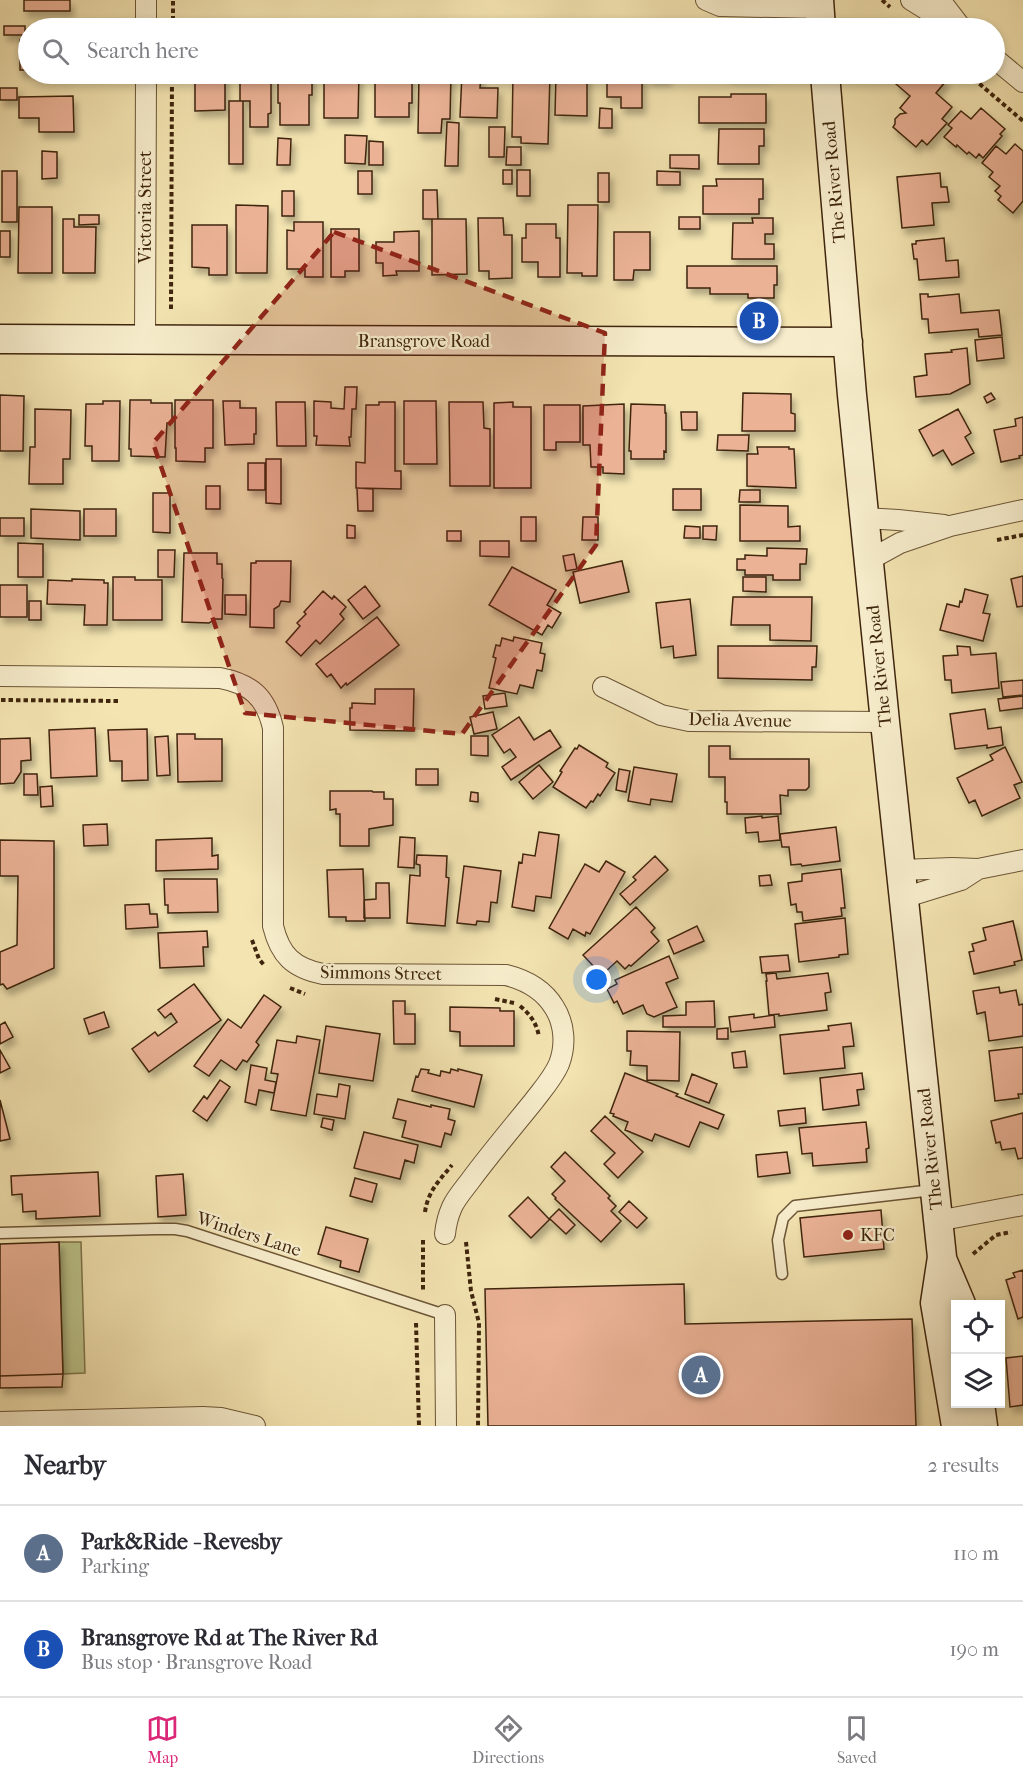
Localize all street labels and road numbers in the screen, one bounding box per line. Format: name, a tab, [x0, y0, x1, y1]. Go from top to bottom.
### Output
street label: The River Road	[819, 120, 850, 244]
street label: Victoria Street	[135, 150, 156, 264]
street label: Bransgrove Road	[358, 331, 490, 352]
street label: The River Road	[863, 604, 896, 728]
street label: Delia Avenue	[688, 709, 792, 732]
street label: Simmons Street	[320, 962, 443, 985]
street label: The River Road	[914, 1087, 947, 1211]
street label: Winders Lane	[193, 1207, 304, 1261]

